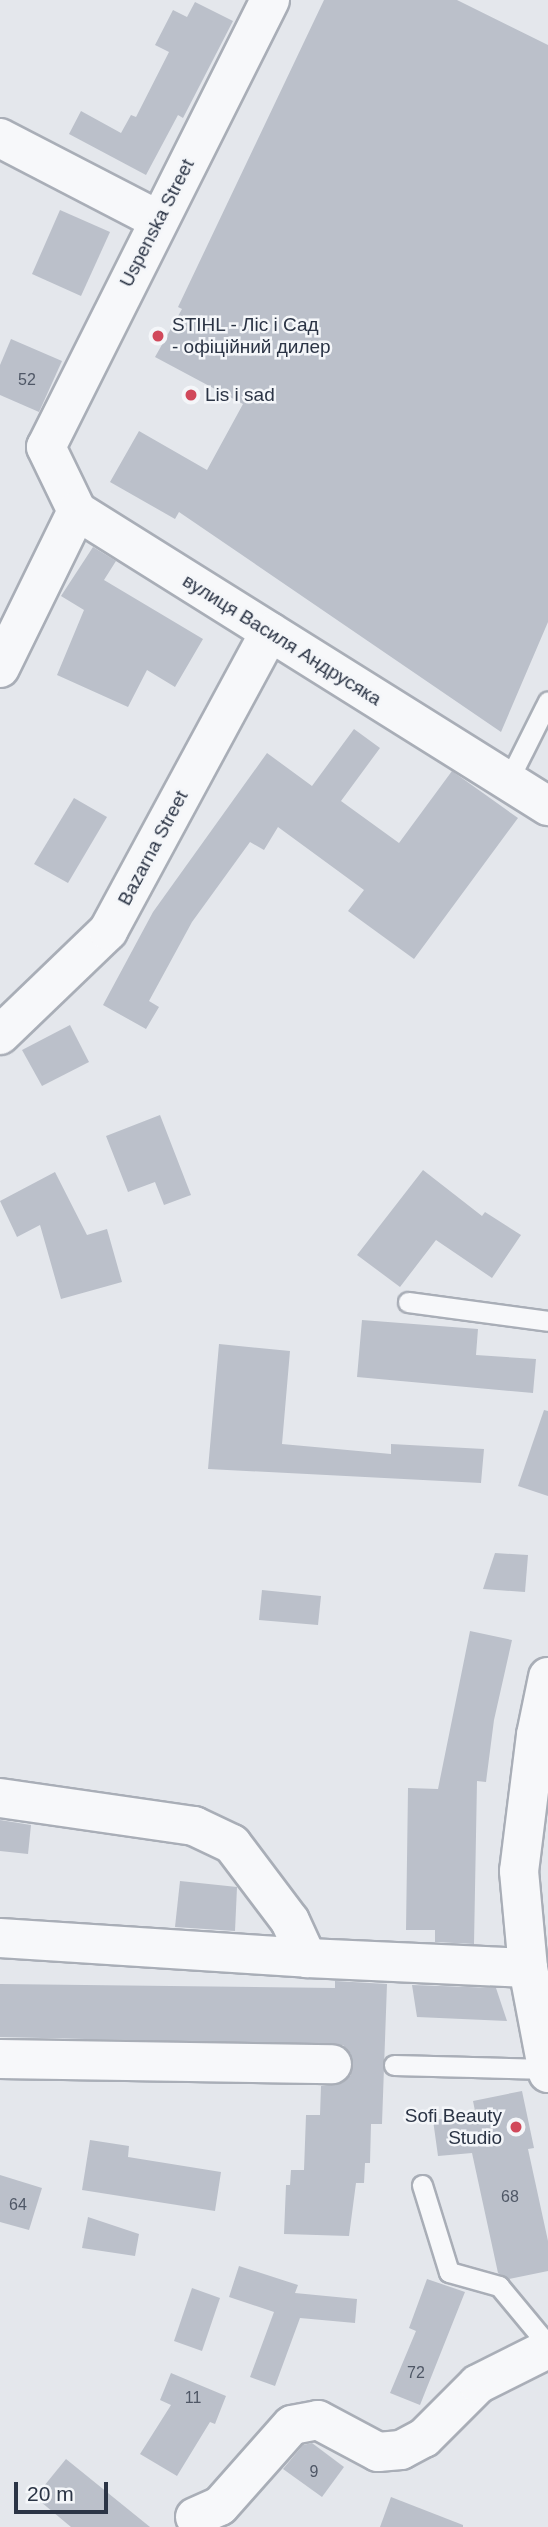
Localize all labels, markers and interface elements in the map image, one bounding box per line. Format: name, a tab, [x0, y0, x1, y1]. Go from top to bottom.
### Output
street label: Uspenska Street	[115, 155, 199, 291]
place label: STIHL - Ліс і Сад - офіційний дилер	[172, 314, 331, 358]
marker: STIHL - Ліс і Сад - офіційний дилер	[150, 328, 166, 344]
house number: 52	[18, 370, 36, 390]
place label: Lis i sad	[205, 384, 275, 406]
marker: Lis i sad	[183, 387, 199, 403]
street label: вулиця Василя Андрусяка	[178, 569, 386, 711]
street label: Bazarna Street	[113, 787, 193, 909]
place label: Sofi Beauty Studio	[405, 2105, 502, 2149]
marker: Sofi Beauty Studio	[508, 2119, 524, 2135]
house number: 68	[501, 2187, 519, 2207]
house number: 64	[9, 2195, 27, 2215]
house number: 72	[407, 2363, 425, 2383]
house number: 11	[185, 2388, 201, 2408]
house number: 9	[310, 2462, 318, 2482]
scale bar	[18, 2468, 112, 2512]
text: 20 m	[27, 2482, 74, 2505]

